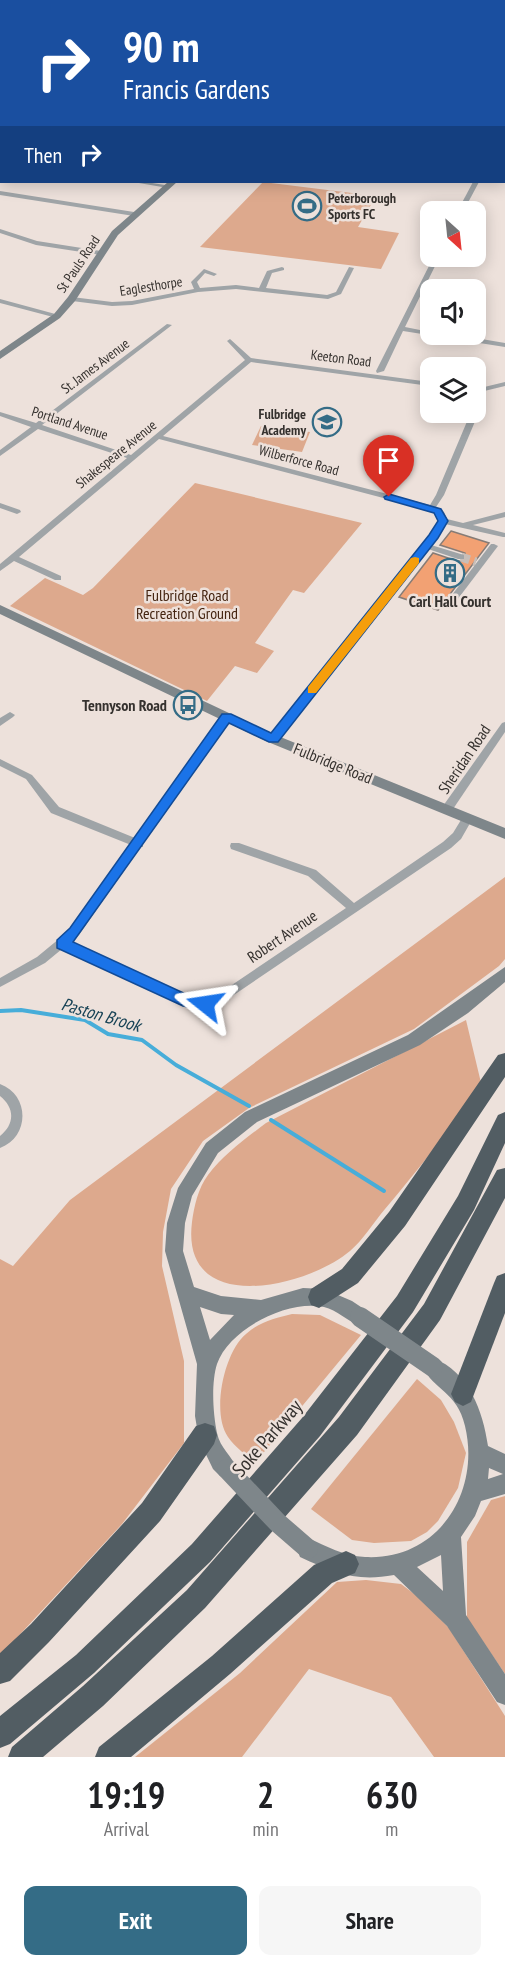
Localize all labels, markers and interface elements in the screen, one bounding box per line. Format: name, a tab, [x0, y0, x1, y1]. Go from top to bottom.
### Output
text: 90 m	[123, 19, 200, 74]
icon: right	[24, 24, 102, 102]
text: Francis Gardens	[123, 72, 270, 106]
icon: right	[74, 138, 107, 171]
text: Then	[24, 141, 62, 169]
place label: Peterborough Sports FC	[328, 189, 396, 223]
sports icon: Peterborough Sports FC	[291, 190, 323, 222]
north arrow	[420, 201, 486, 267]
map controls	[420, 201, 486, 423]
street label: St Pauls Road	[52, 232, 104, 296]
street label: Eaglesthorpe	[118, 272, 184, 300]
button: sound	[420, 279, 486, 345]
street label: St. James Avenue	[57, 334, 133, 398]
street label: Keeton Road	[310, 345, 372, 371]
button: layers	[420, 357, 486, 423]
street label: Portland Avenue	[30, 402, 111, 444]
place label: Fulbridge Academy	[259, 405, 306, 439]
school or university icon: Fulbridge Academy	[311, 406, 343, 438]
street label: Shakespeare Avenue	[72, 416, 160, 492]
pin	[363, 435, 414, 497]
street label: Wilberforce Road	[257, 441, 341, 479]
icon: arrive	[372, 444, 405, 477]
building icon: Carl Hall Court	[434, 557, 466, 589]
park label: Fulbridge Road Recreation Ground	[136, 585, 238, 623]
place label: Carl Hall Court	[409, 591, 492, 611]
bus stop icon: Tennyson Road	[172, 689, 204, 721]
place label: Tennyson Road	[82, 695, 167, 715]
street label: Sheridan Road	[434, 720, 495, 798]
street label: Fulbridge Road	[291, 738, 375, 788]
street label: Robert Avenue	[243, 905, 321, 967]
position arrow	[173, 972, 237, 1036]
water label: Paston Brook	[59, 992, 145, 1037]
street label: Soke Parkway	[226, 1394, 308, 1482]
text: 19:19	[87, 1771, 165, 1818]
text: 2	[257, 1771, 274, 1818]
text: 630	[366, 1771, 418, 1818]
text: Arrival	[104, 1816, 149, 1842]
text: min	[253, 1816, 279, 1842]
text: m	[385, 1816, 398, 1842]
button: Exit	[24, 1886, 247, 1955]
button: Share	[259, 1886, 481, 1955]

